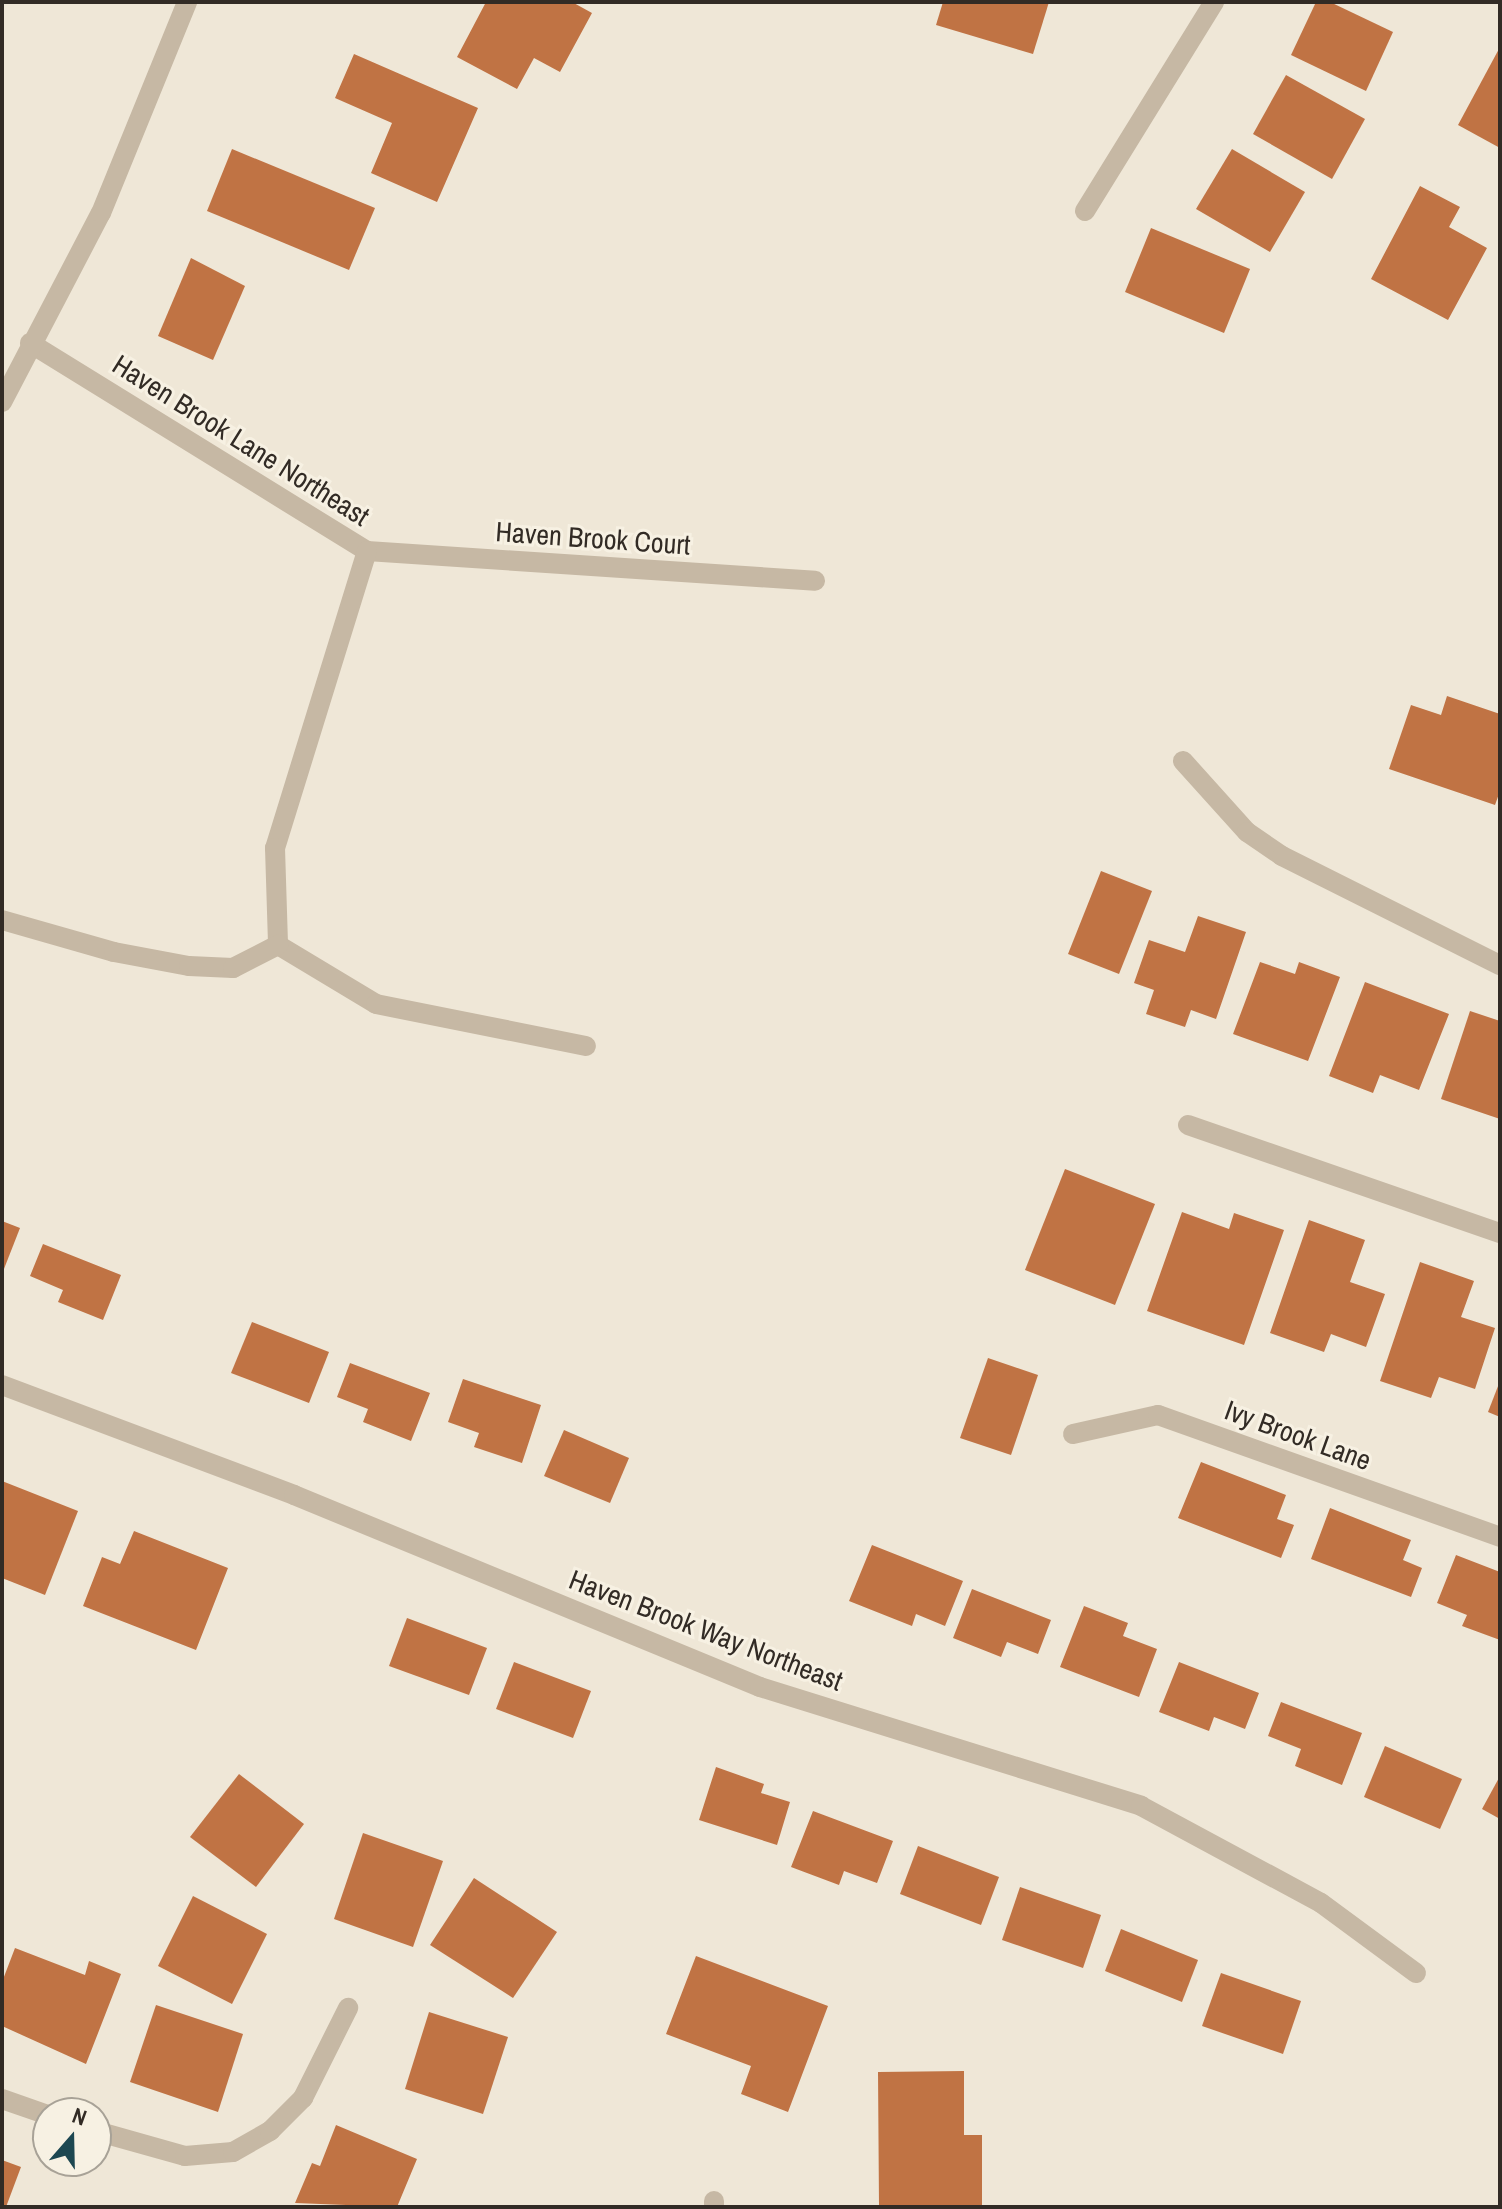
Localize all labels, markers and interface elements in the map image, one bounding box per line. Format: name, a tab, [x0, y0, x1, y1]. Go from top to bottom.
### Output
street label: Haven Brook Lane Northeast	[107, 347, 375, 533]
street label: Haven Brook Court	[494, 514, 692, 562]
street label: Ivy Brook Lane	[1220, 1393, 1376, 1477]
street label: Haven Brook Way Northeast	[565, 1562, 847, 1698]
north arrow	[32, 2097, 112, 2177]
text: N	[68, 2100, 91, 2133]

